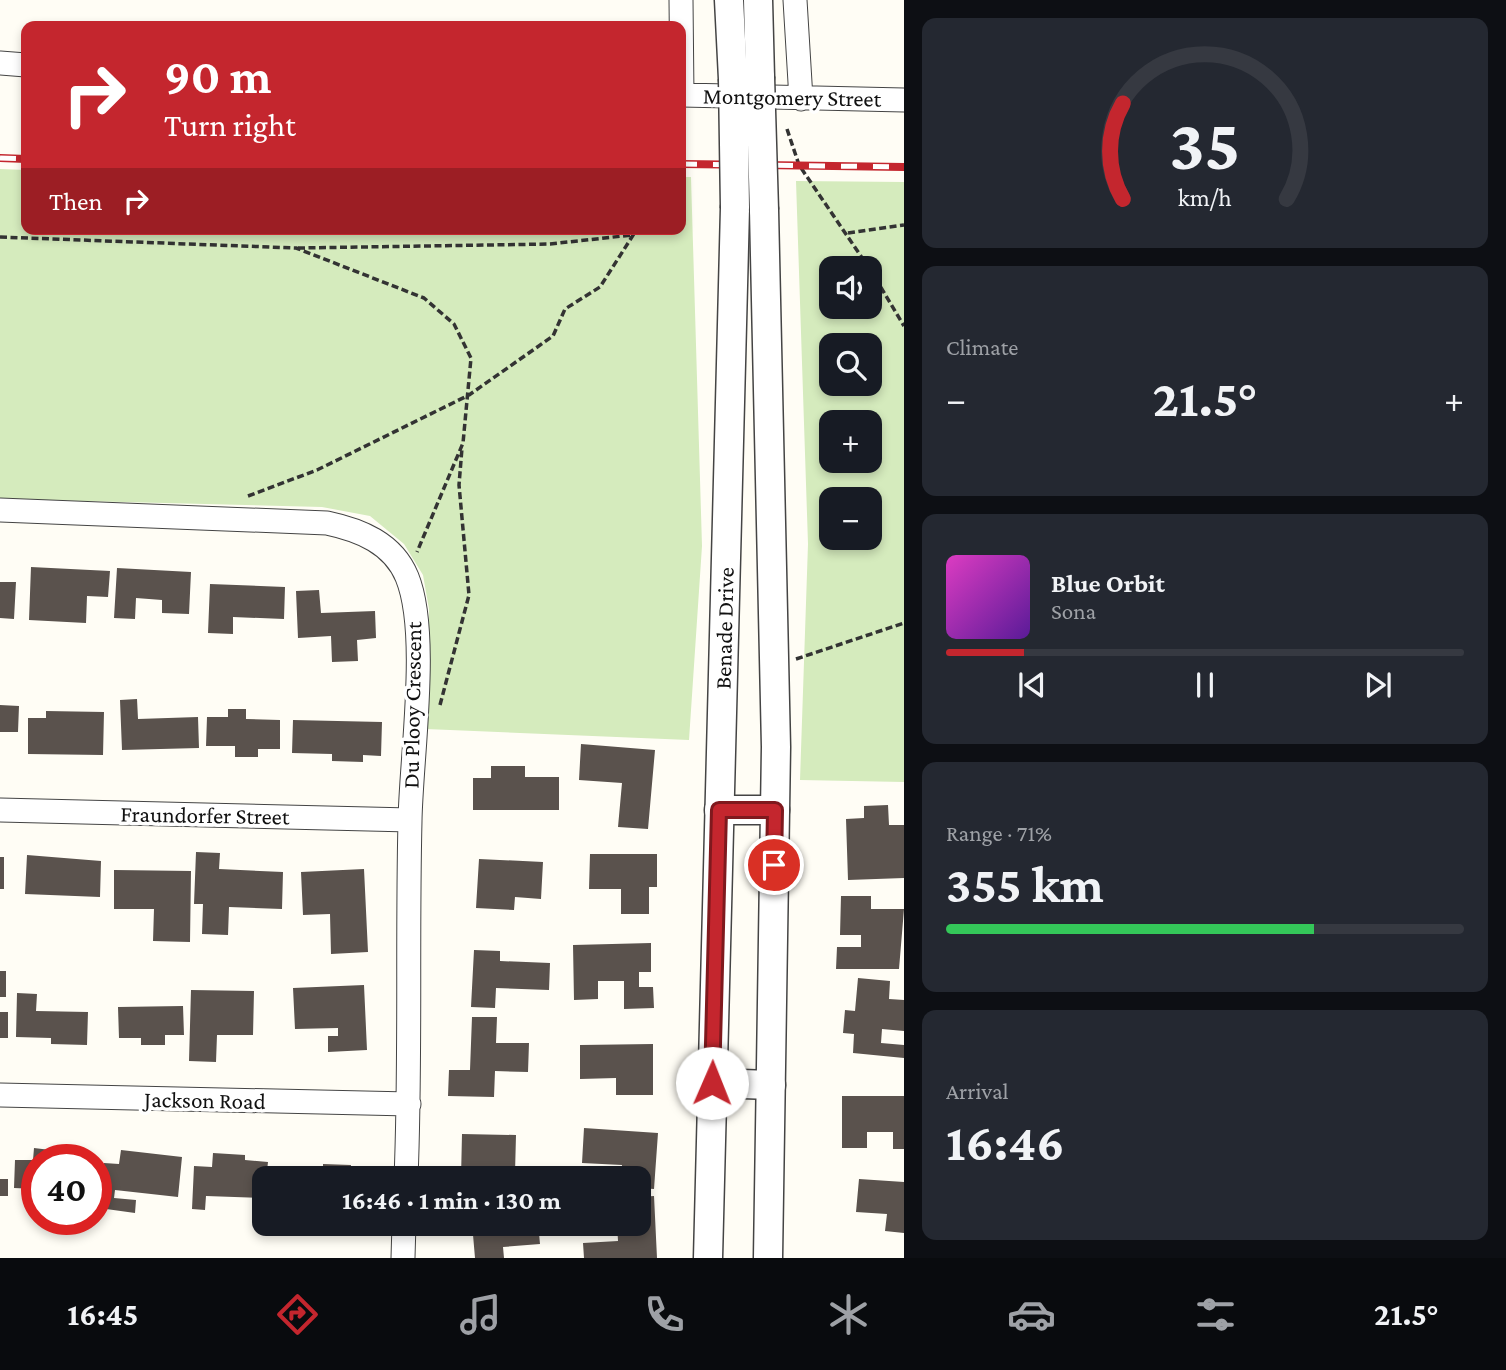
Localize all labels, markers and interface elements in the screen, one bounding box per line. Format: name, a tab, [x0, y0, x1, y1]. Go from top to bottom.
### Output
icon: right	[49, 49, 140, 140]
text: 90 m	[164, 49, 271, 104]
street label: Montgomery Street	[703, 82, 882, 112]
text: 35	[1169, 104, 1241, 185]
text: Turn right	[164, 107, 296, 143]
icon: right	[117, 182, 155, 220]
text: km/h	[1178, 184, 1232, 211]
text: Then	[49, 187, 103, 216]
map controls	[819, 256, 882, 550]
button: sound	[819, 256, 882, 319]
button: search	[819, 333, 882, 396]
text: Climate	[946, 334, 1018, 360]
text: 21.5°	[1153, 369, 1258, 427]
text: −	[946, 378, 966, 420]
text: +	[1444, 378, 1464, 420]
button: +	[819, 410, 882, 473]
button: −	[819, 487, 882, 550]
street label: Benade Drive	[710, 567, 739, 690]
text: Blue Orbit	[1051, 569, 1165, 598]
text: Sona	[1051, 598, 1096, 624]
street label: Du Plooy Crescent	[398, 621, 426, 789]
icon: previous	[1013, 666, 1051, 704]
icon: pause	[1186, 666, 1224, 704]
icon: next	[1359, 666, 1397, 704]
street label: Fraundorfer Street	[120, 801, 290, 829]
text: Range · 71%	[946, 820, 1052, 846]
pin	[744, 835, 804, 895]
icon: arrive	[755, 846, 793, 884]
text: 355 km	[946, 855, 1104, 913]
position arrow	[675, 1046, 749, 1120]
text: Arrival	[946, 1078, 1009, 1104]
street label: Jackson Road	[142, 1086, 266, 1114]
text: 16:46	[946, 1113, 1065, 1171]
speed limit sign: 40	[21, 1144, 112, 1235]
text: 16:46 · 1 min · 130 m	[342, 1186, 561, 1215]
icon: directions	[273, 1290, 322, 1339]
icon: music	[456, 1290, 505, 1339]
icon: phone	[640, 1290, 689, 1339]
icon: climate	[824, 1290, 873, 1339]
icon: car	[1007, 1290, 1056, 1339]
icon: filters	[1191, 1290, 1240, 1339]
text: 16:45	[67, 1296, 138, 1332]
text: 21.5°	[1374, 1296, 1439, 1332]

